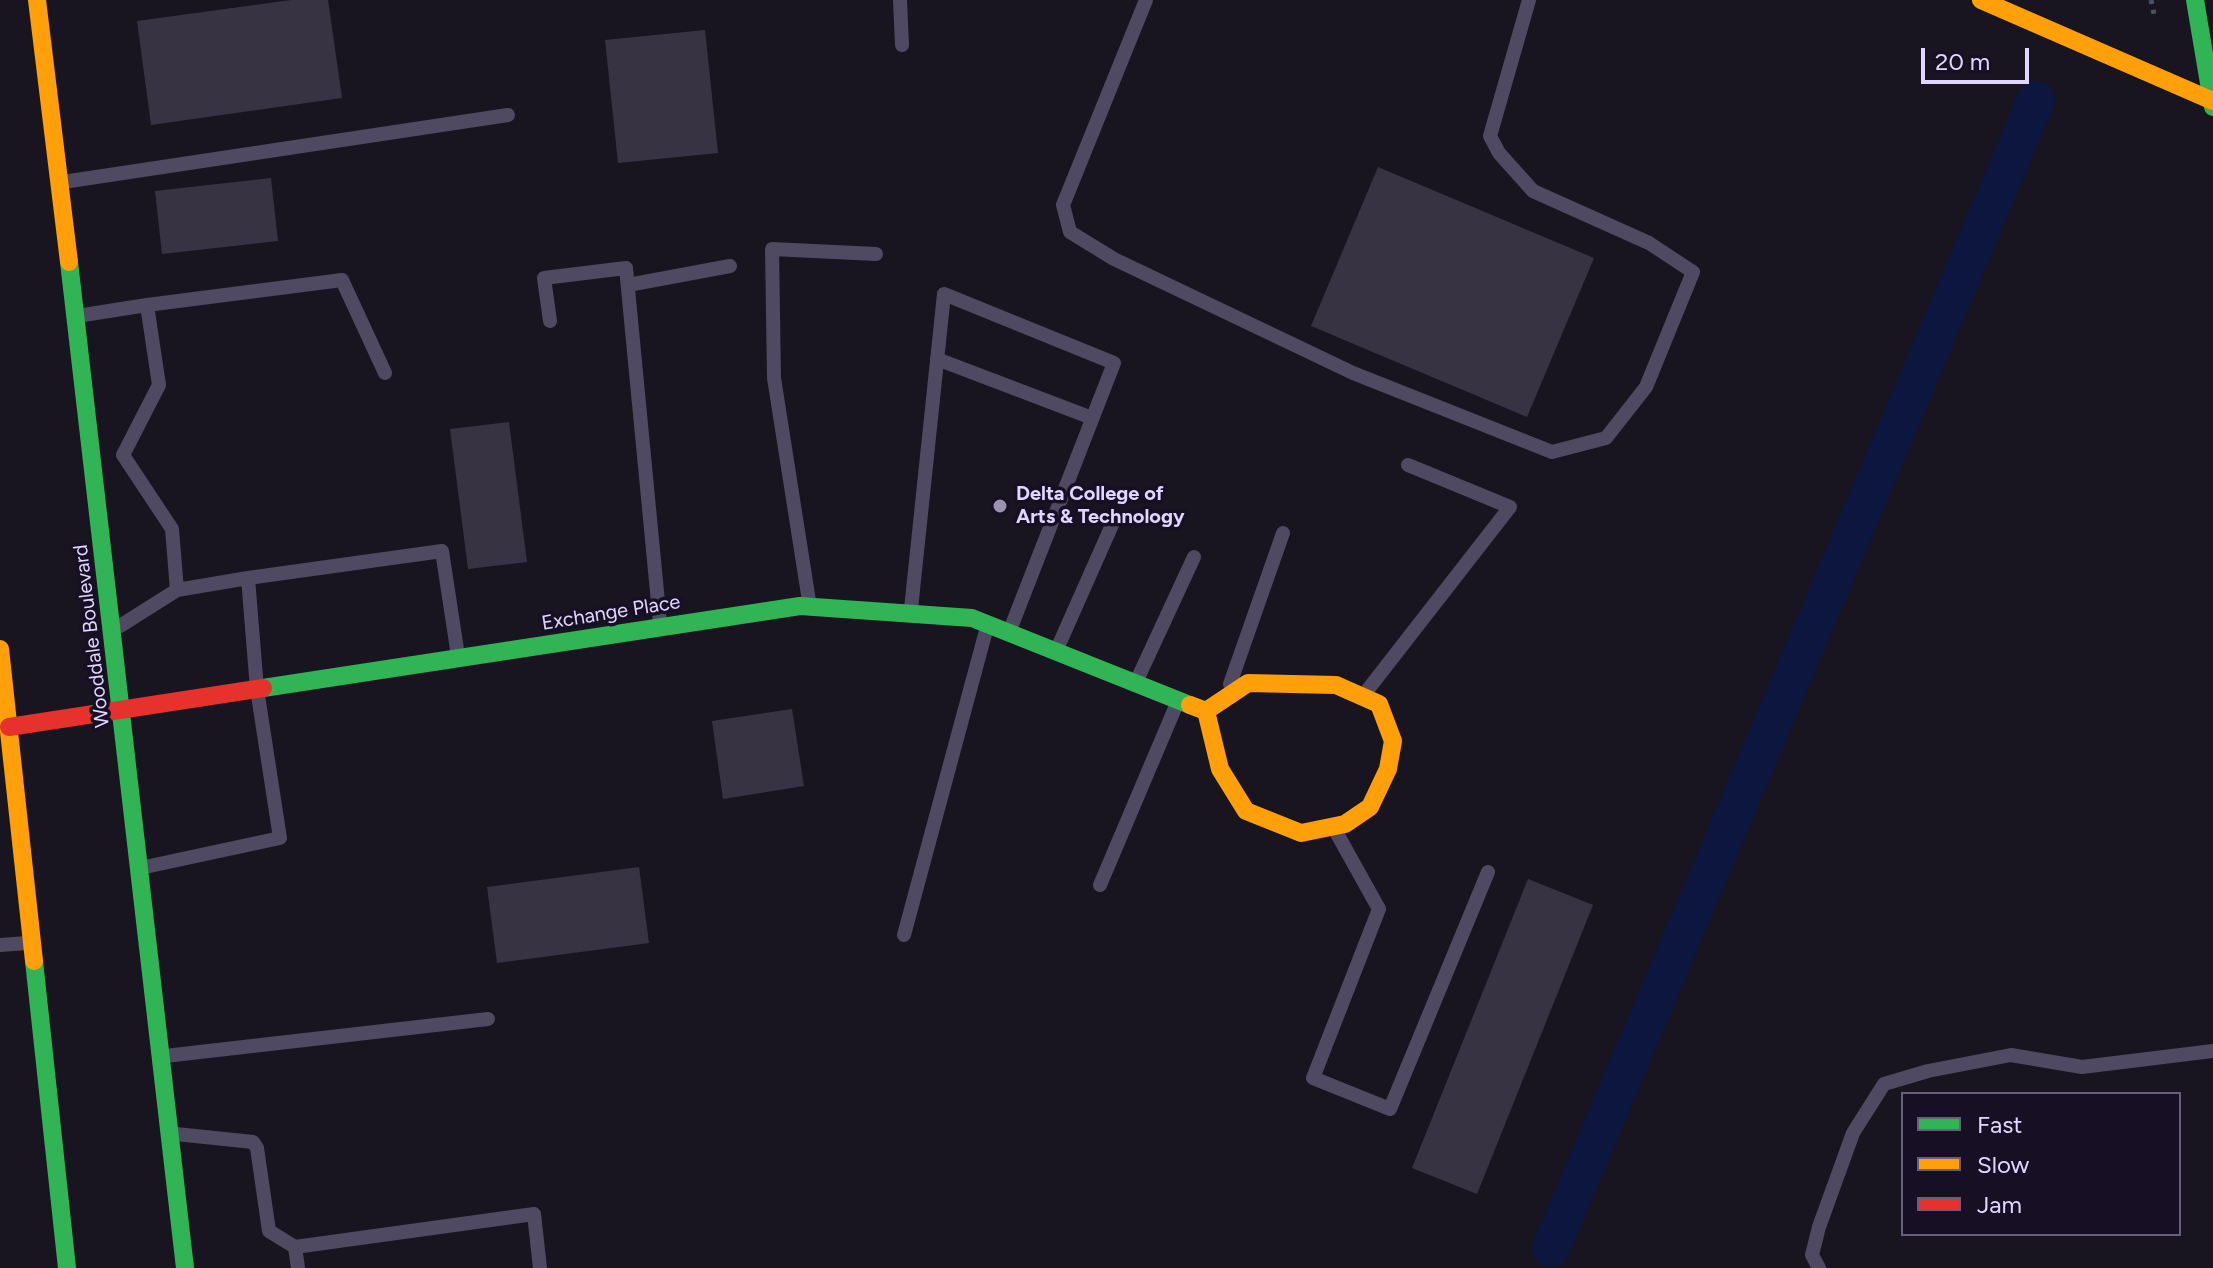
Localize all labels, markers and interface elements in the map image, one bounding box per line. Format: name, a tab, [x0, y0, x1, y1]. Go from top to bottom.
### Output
scale bar	[1925, 32, 2033, 82]
text: 20 m	[1935, 47, 1990, 76]
place label: Delta College of Arts & Technology	[1016, 482, 1184, 529]
marker: Delta College of Arts & Technology	[991, 497, 1009, 515]
street label: Wooddale Boulevard	[69, 543, 115, 729]
street label: Exchange Place	[540, 590, 682, 636]
legend	[1901, 1092, 2181, 1236]
text: Fast	[1977, 1110, 2022, 1139]
text: Slow	[1977, 1150, 2029, 1179]
text: Jam	[1977, 1190, 2022, 1219]

